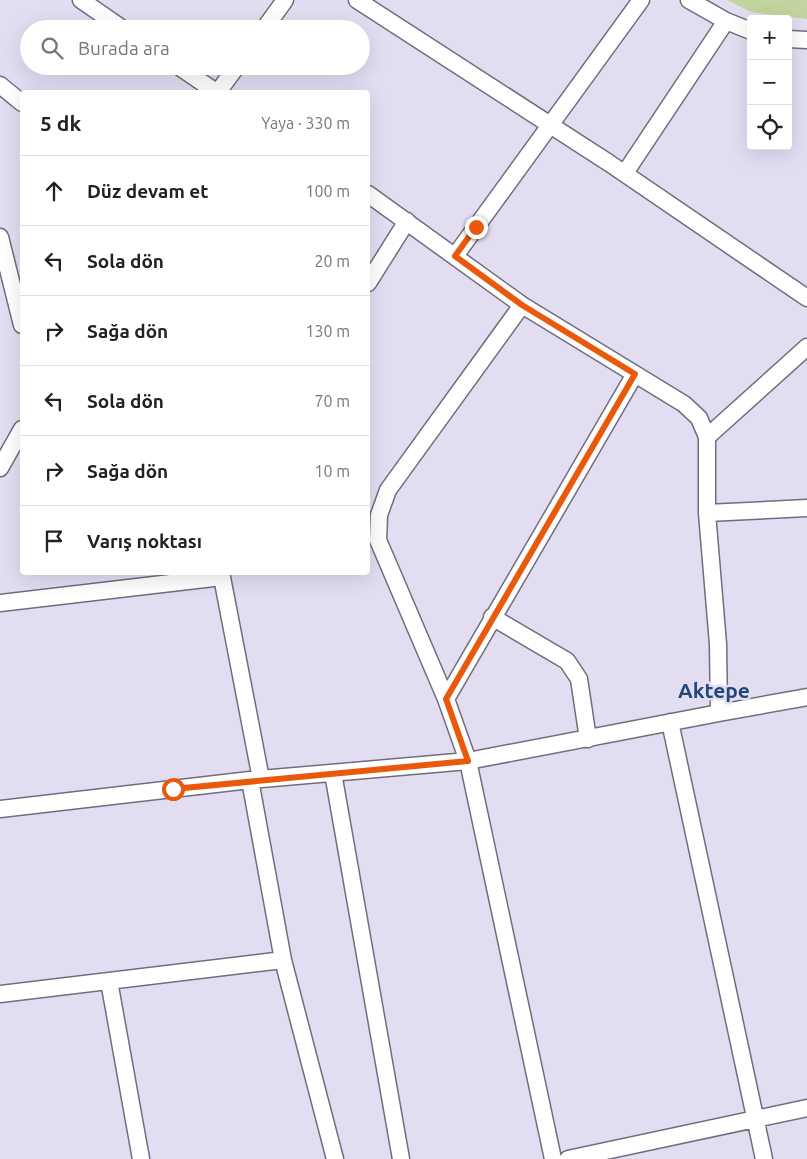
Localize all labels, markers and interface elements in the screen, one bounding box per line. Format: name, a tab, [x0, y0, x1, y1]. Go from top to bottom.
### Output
map controls	[747, 15, 792, 150]
button: +	[747, 15, 792, 60]
search box	[20, 20, 370, 75]
icon: search	[38, 34, 66, 62]
text: Burada ara	[78, 37, 170, 59]
button: −	[747, 60, 792, 105]
button: locate	[747, 105, 792, 150]
text: 5 dk	[40, 111, 81, 135]
text: Yaya · 330 m	[261, 114, 350, 132]
icon: ahead	[40, 177, 68, 205]
text: Düz devam et	[87, 180, 208, 202]
text: 100 m	[305, 182, 350, 200]
route end	[465, 216, 488, 239]
icon: left	[40, 247, 68, 275]
text: Sola dön	[87, 250, 164, 272]
text: 20 m	[314, 252, 350, 270]
icon: right	[40, 317, 68, 345]
text: Sağa dön	[87, 320, 168, 342]
text: 130 m	[305, 322, 350, 340]
icon: left	[40, 387, 68, 415]
text: Sola dön	[87, 390, 164, 412]
text: 70 m	[314, 392, 350, 410]
icon: right	[40, 457, 68, 485]
text: Sağa dön	[87, 460, 168, 482]
text: 10 m	[314, 462, 350, 480]
icon: arrive	[40, 527, 68, 555]
text: Varış noktası	[87, 530, 202, 552]
district label: Aktepe	[678, 678, 750, 702]
route start	[162, 778, 185, 801]

